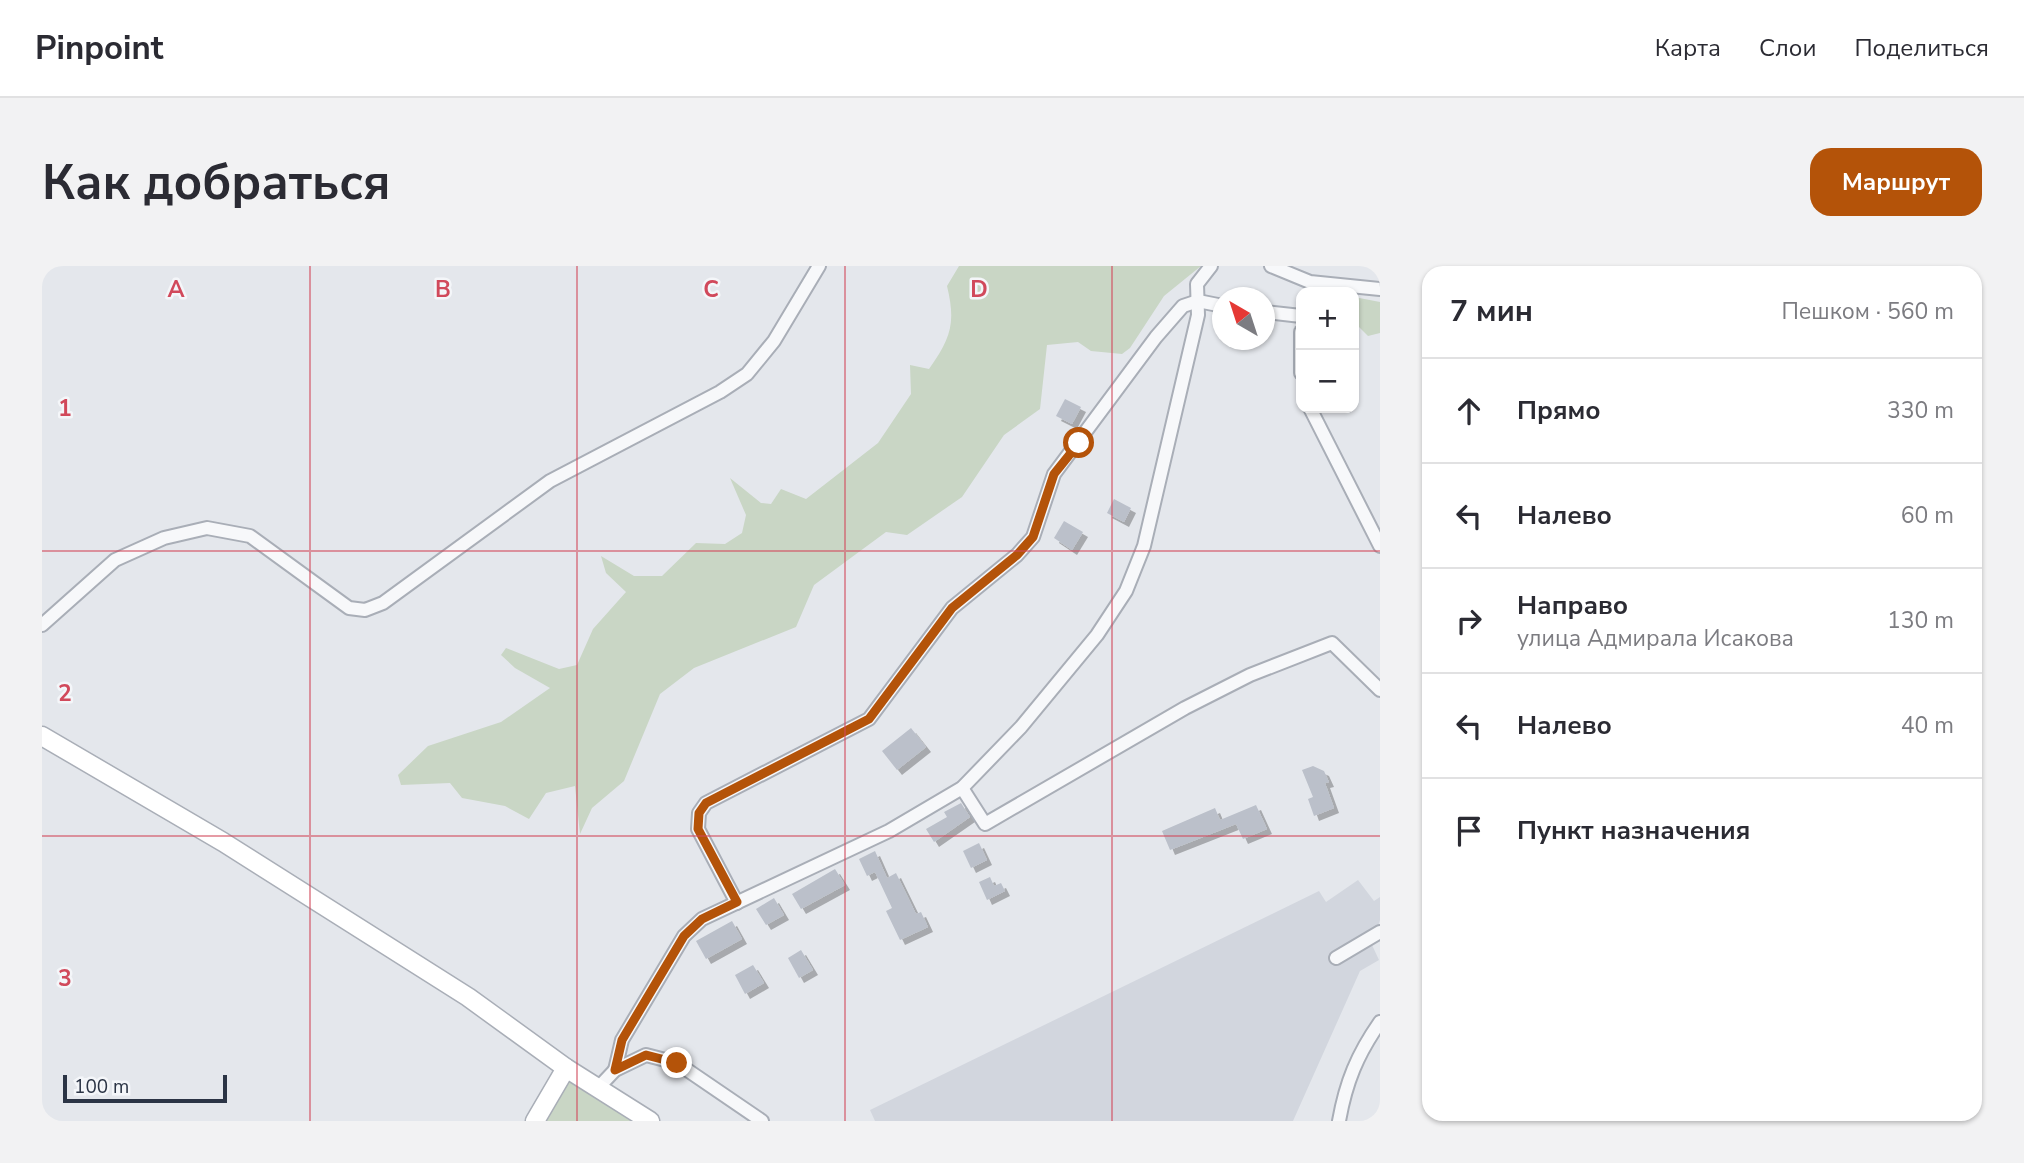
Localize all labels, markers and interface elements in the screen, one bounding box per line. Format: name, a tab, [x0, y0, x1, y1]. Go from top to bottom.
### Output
text: Pinpoint	[35, 26, 163, 71]
text: Карта	[1655, 32, 1721, 64]
text: Слои	[1759, 32, 1816, 64]
text: Поделиться	[1854, 32, 1989, 64]
button: Маршрут	[1810, 148, 1982, 216]
text: Как добраться	[42, 149, 390, 216]
text: A	[167, 274, 185, 305]
text: B	[435, 274, 451, 305]
text: C	[703, 274, 719, 305]
text: D	[970, 274, 988, 305]
north arrow	[1212, 287, 1275, 350]
map controls	[1296, 287, 1359, 413]
button: +	[1296, 287, 1359, 350]
text: 7 мин	[1450, 291, 1533, 332]
text: Пешком · 560 m	[1781, 296, 1954, 327]
button: −	[1296, 350, 1359, 413]
icon: ahead	[1450, 392, 1488, 430]
text: 1	[58, 393, 72, 424]
text: Прямо	[1517, 393, 1601, 428]
text: 330 m	[1887, 395, 1954, 426]
route start	[1063, 427, 1094, 458]
icon: left	[1450, 497, 1488, 535]
text: Налево	[1517, 498, 1612, 533]
text: 60 m	[1901, 500, 1954, 531]
text: Направо	[1517, 588, 1628, 623]
icon: right	[1450, 602, 1488, 640]
text: 130 m	[1887, 605, 1954, 636]
text: улица Адмирала Исакова	[1517, 623, 1794, 654]
text: 2	[58, 678, 72, 709]
icon: left	[1450, 707, 1488, 745]
text: Налево	[1517, 708, 1612, 743]
text: 40 m	[1901, 710, 1954, 741]
icon: arrive	[1450, 812, 1488, 850]
text: Пункт назначения	[1517, 813, 1750, 848]
text: 3	[58, 963, 72, 994]
route end	[661, 1047, 692, 1078]
scale bar	[63, 1072, 228, 1104]
text: 100 m	[74, 1074, 129, 1100]

